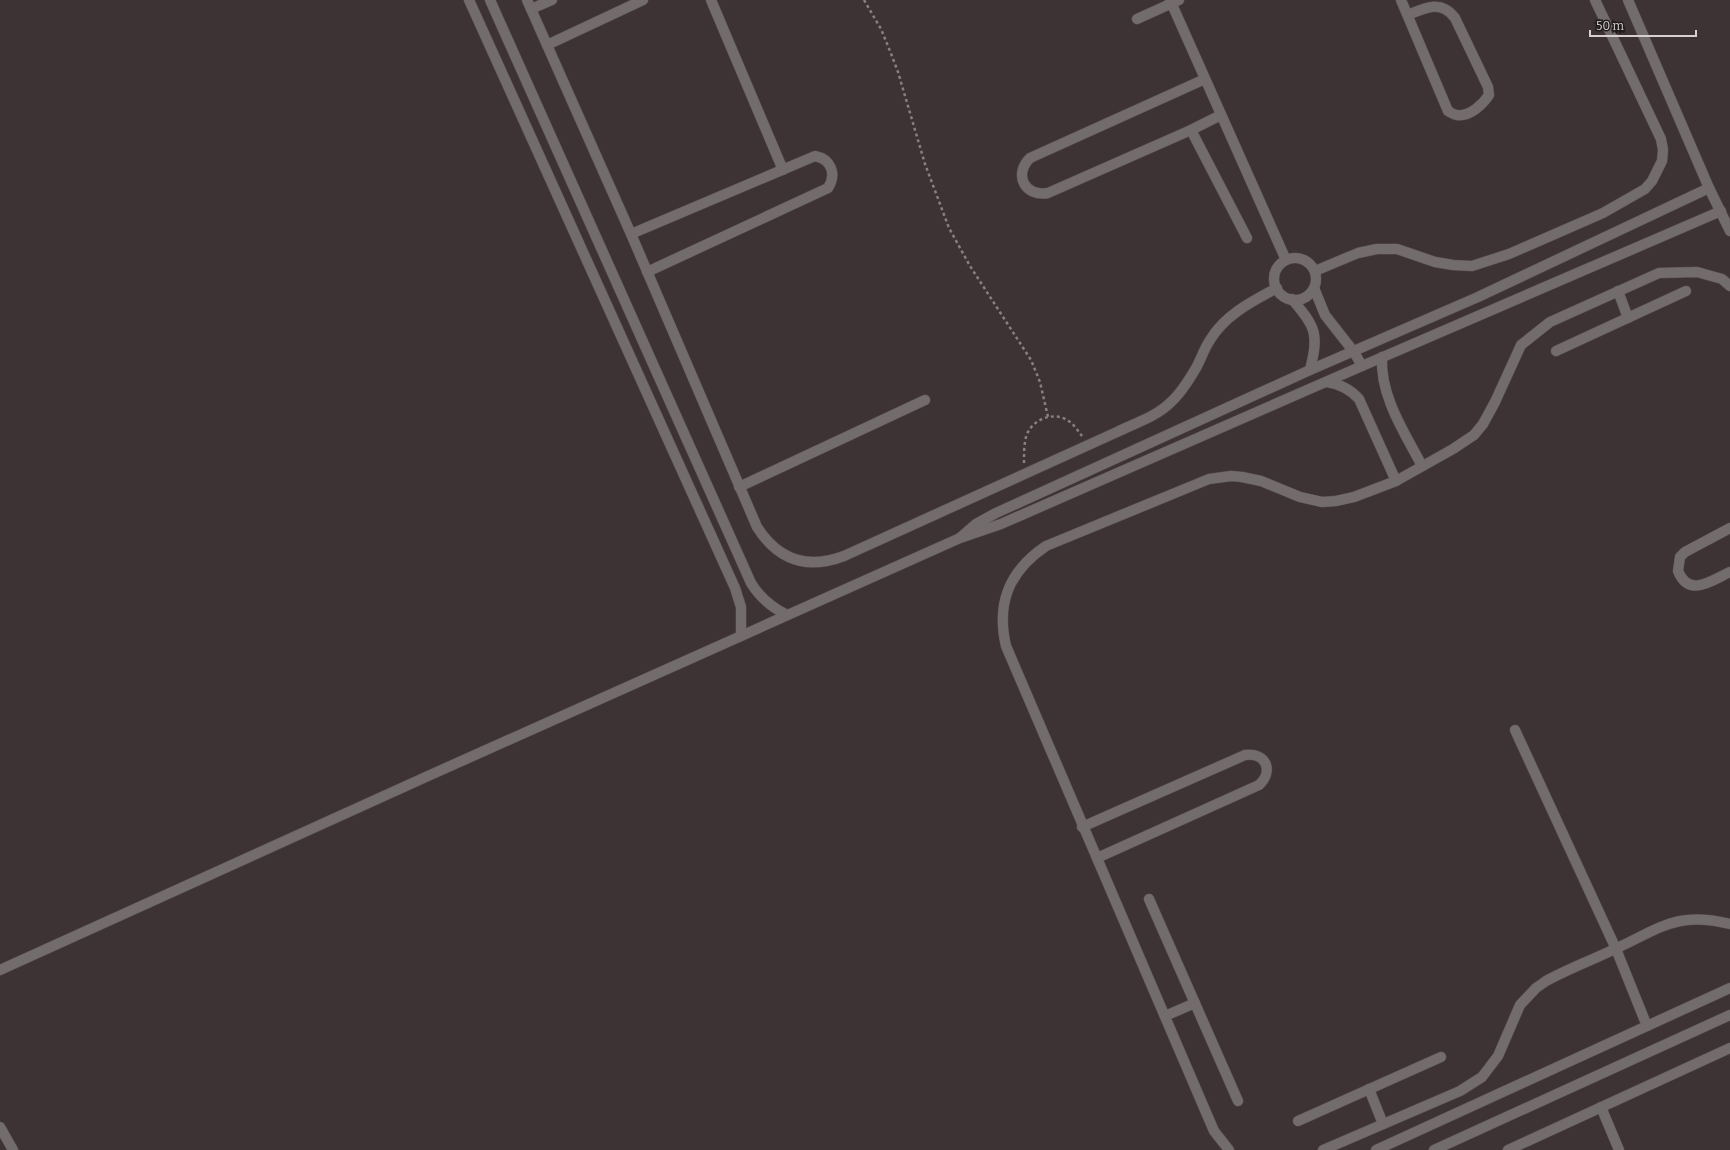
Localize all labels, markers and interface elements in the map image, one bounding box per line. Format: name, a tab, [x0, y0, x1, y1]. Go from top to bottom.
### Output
scale bar	[1590, 12, 1696, 38]
text: 50 m	[1596, 19, 1625, 33]

